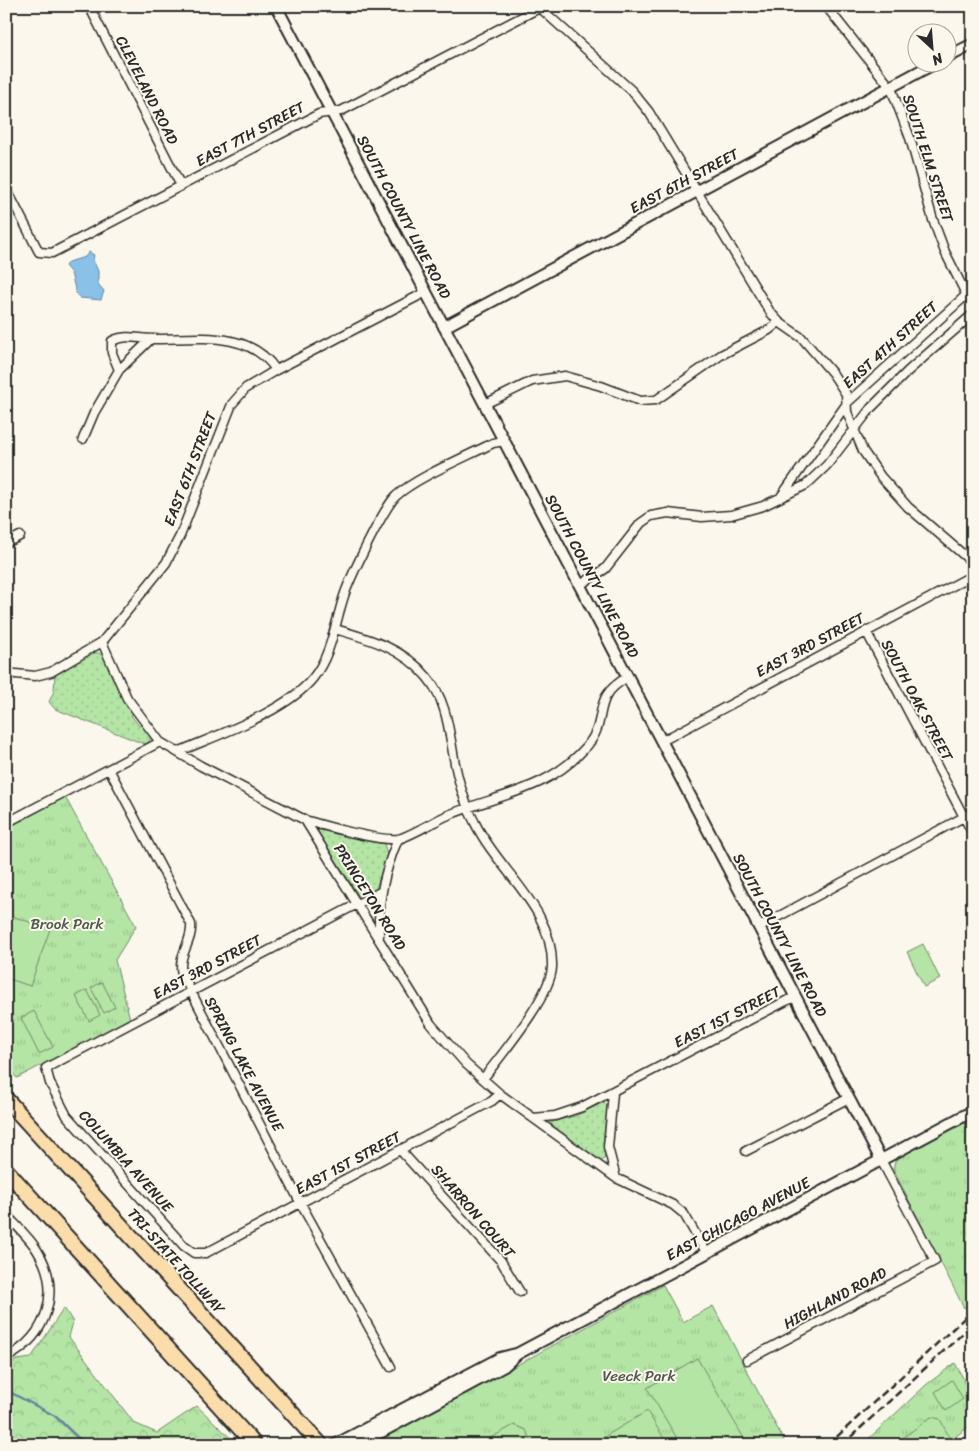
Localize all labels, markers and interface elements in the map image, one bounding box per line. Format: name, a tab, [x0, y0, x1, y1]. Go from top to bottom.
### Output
north arrow	[906, 22, 956, 72]
street label: CLEVELAND ROAD	[108, 31, 186, 149]
text: N	[927, 45, 948, 73]
street label: SOUTH ELM STREET	[895, 91, 961, 227]
street label: EAST 7TH STREET	[191, 94, 310, 174]
street label: SOUTH COUNTY LINE ROAD	[350, 130, 458, 304]
street label: EAST 6TH STREET	[625, 141, 744, 221]
street label: EAST 4TH STREET	[836, 294, 945, 395]
street label: EAST 6TH STREET	[156, 407, 224, 530]
street label: SOUTH COUNTY LINE ROAD	[538, 489, 646, 663]
street label: EAST 3RD STREET	[751, 605, 870, 685]
street label: SOUTH OAK STREET	[874, 634, 961, 766]
street label: PRINCETON ROAD	[327, 838, 413, 956]
street label: SOUTH COUNTY LINE ROAD	[726, 848, 834, 1022]
park label: Brook Park	[30, 911, 105, 937]
street label: EAST 3RD STREET	[148, 927, 267, 1007]
street label: EAST 1ST STREET	[669, 978, 786, 1055]
street label: SPRING LAKE AVENUE	[197, 992, 292, 1138]
street label: COLUMBIA AVENUE	[72, 1103, 181, 1220]
street label: EAST 1ST STREET	[290, 1124, 406, 1202]
street label: SHARRON COURT	[425, 1158, 522, 1265]
street label: EAST CHICAGO AVENUE	[661, 1169, 816, 1268]
street label: TRI-STATE TOLLWAY	[121, 1202, 232, 1321]
street label: HIGHLAND ROAD	[778, 1260, 892, 1336]
park label: Veeck Park	[603, 1363, 676, 1389]

